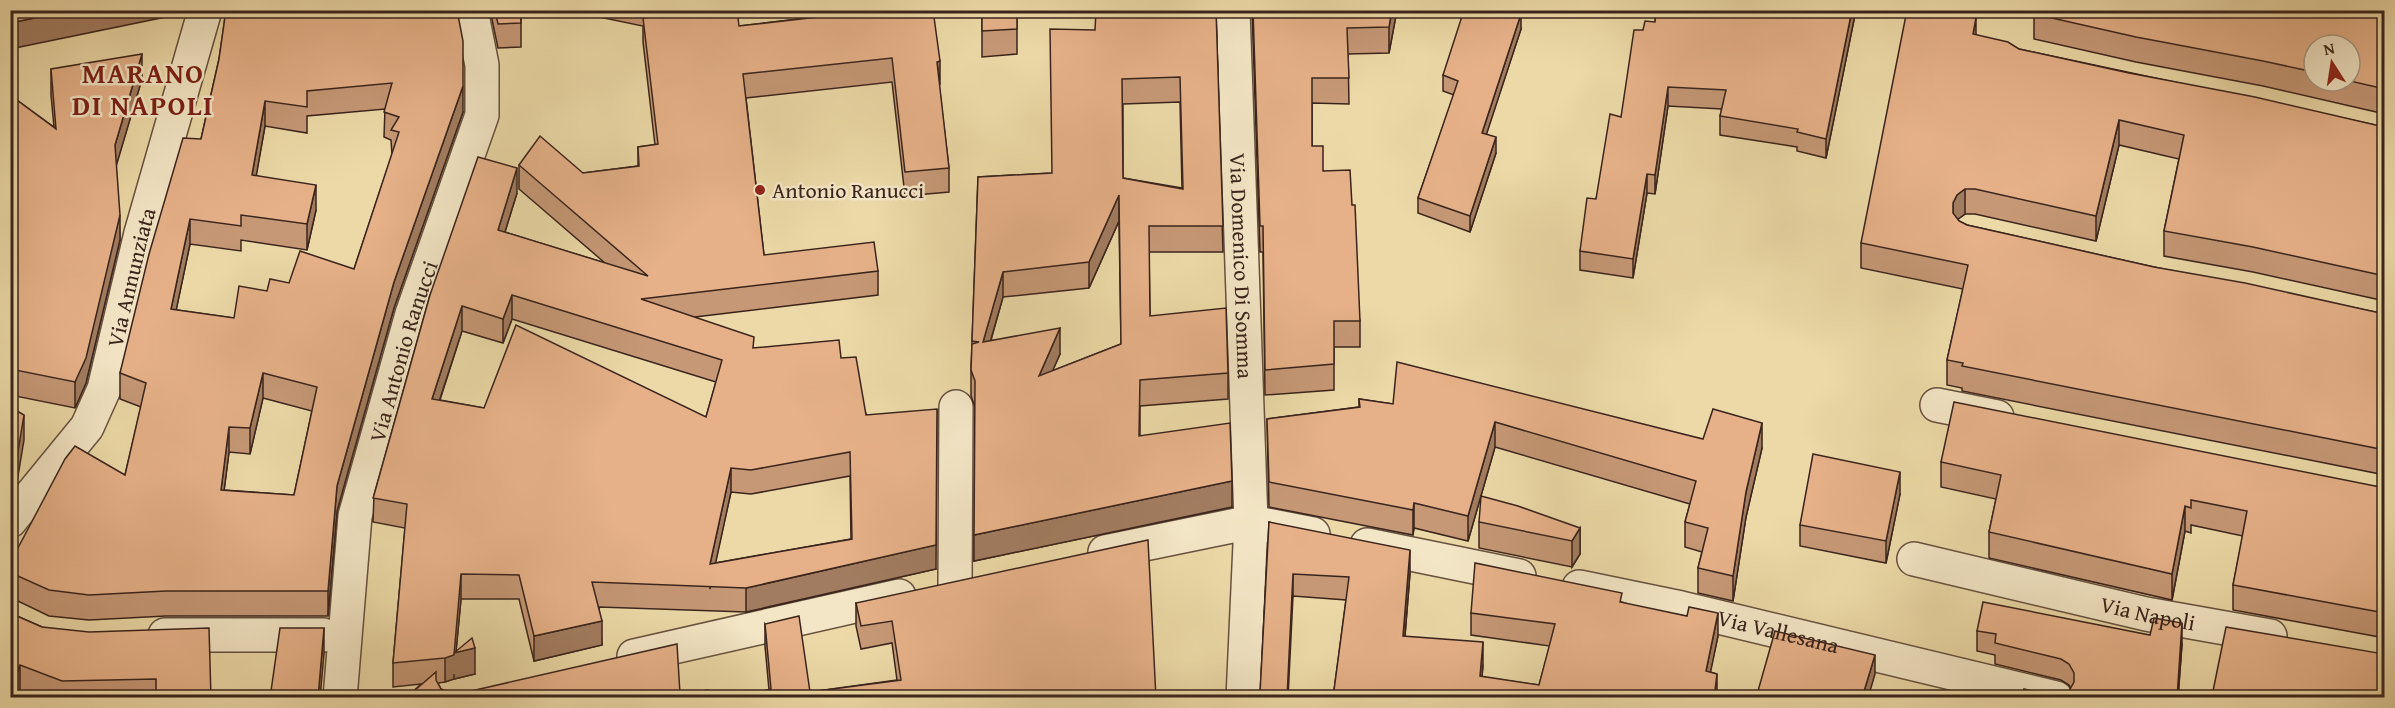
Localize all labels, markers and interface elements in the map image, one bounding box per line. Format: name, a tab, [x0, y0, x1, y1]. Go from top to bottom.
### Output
north arrow	[2302, 33, 2362, 93]
text: N	[2321, 35, 2337, 61]
district label: MARANO DI NAPOLI	[72, 52, 214, 125]
street label: Via Domenico Di Somma	[1222, 152, 1262, 380]
place label: Antonio Ranucci	[772, 174, 924, 206]
marker: Antonio Ranucci	[753, 183, 767, 197]
street label: Via Annunziata	[98, 203, 164, 350]
street label: Via Antonio Ranucci	[361, 256, 446, 446]
street label: Via Napoli	[2097, 588, 2198, 638]
street label: Via Vallesana	[1714, 601, 1843, 661]

